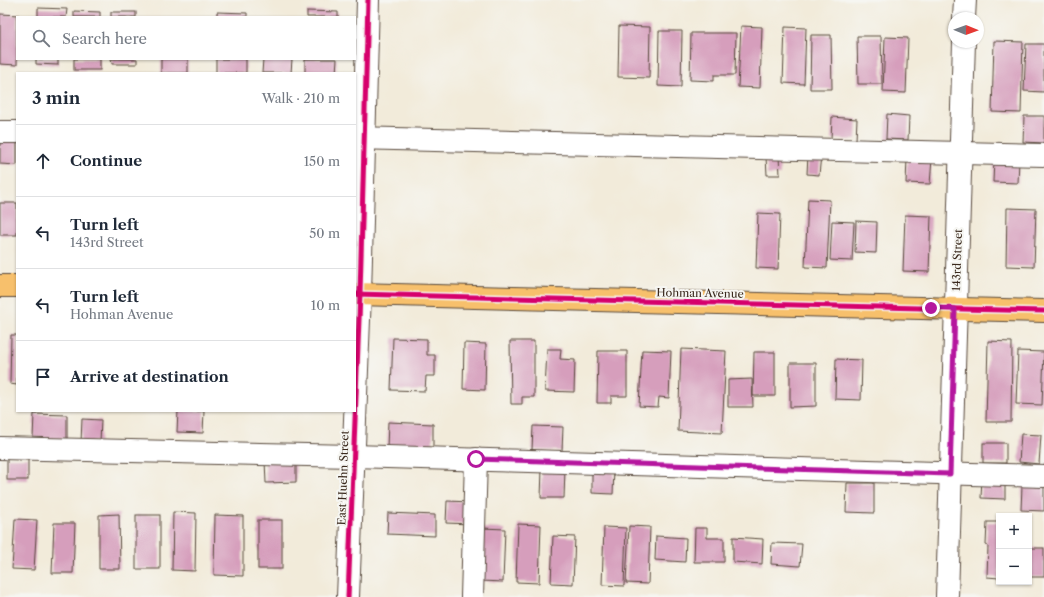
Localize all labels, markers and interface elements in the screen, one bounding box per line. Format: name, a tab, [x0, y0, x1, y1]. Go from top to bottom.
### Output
north arrow	[948, 12, 984, 48]
search box	[16, 16, 356, 60]
icon: search	[30, 27, 52, 49]
text: Search here	[62, 29, 147, 48]
text: 3 min	[32, 88, 81, 108]
text: Walk · 210 m	[262, 90, 340, 106]
icon: ahead	[32, 150, 54, 172]
text: Continue	[70, 151, 142, 170]
text: 150 m	[304, 153, 340, 169]
text: Turn left	[70, 215, 139, 234]
icon: left	[32, 222, 54, 244]
text: 50 m	[309, 225, 340, 241]
street label: 143rd Street	[949, 229, 965, 291]
text: 143rd Street	[70, 234, 144, 250]
street label: Hohman Avenue	[656, 285, 744, 301]
text: Turn left	[70, 287, 139, 306]
icon: left	[32, 294, 54, 316]
text: 10 m	[311, 297, 340, 313]
route end	[922, 299, 940, 317]
text: Hohman Avenue	[70, 306, 173, 322]
icon: arrive	[32, 366, 54, 388]
text: Arrive at destination	[70, 367, 229, 386]
street label: East Huehn Street	[334, 430, 352, 526]
route start	[467, 450, 485, 468]
map controls	[996, 513, 1032, 585]
button: +	[996, 513, 1032, 549]
button: −	[996, 549, 1032, 585]

